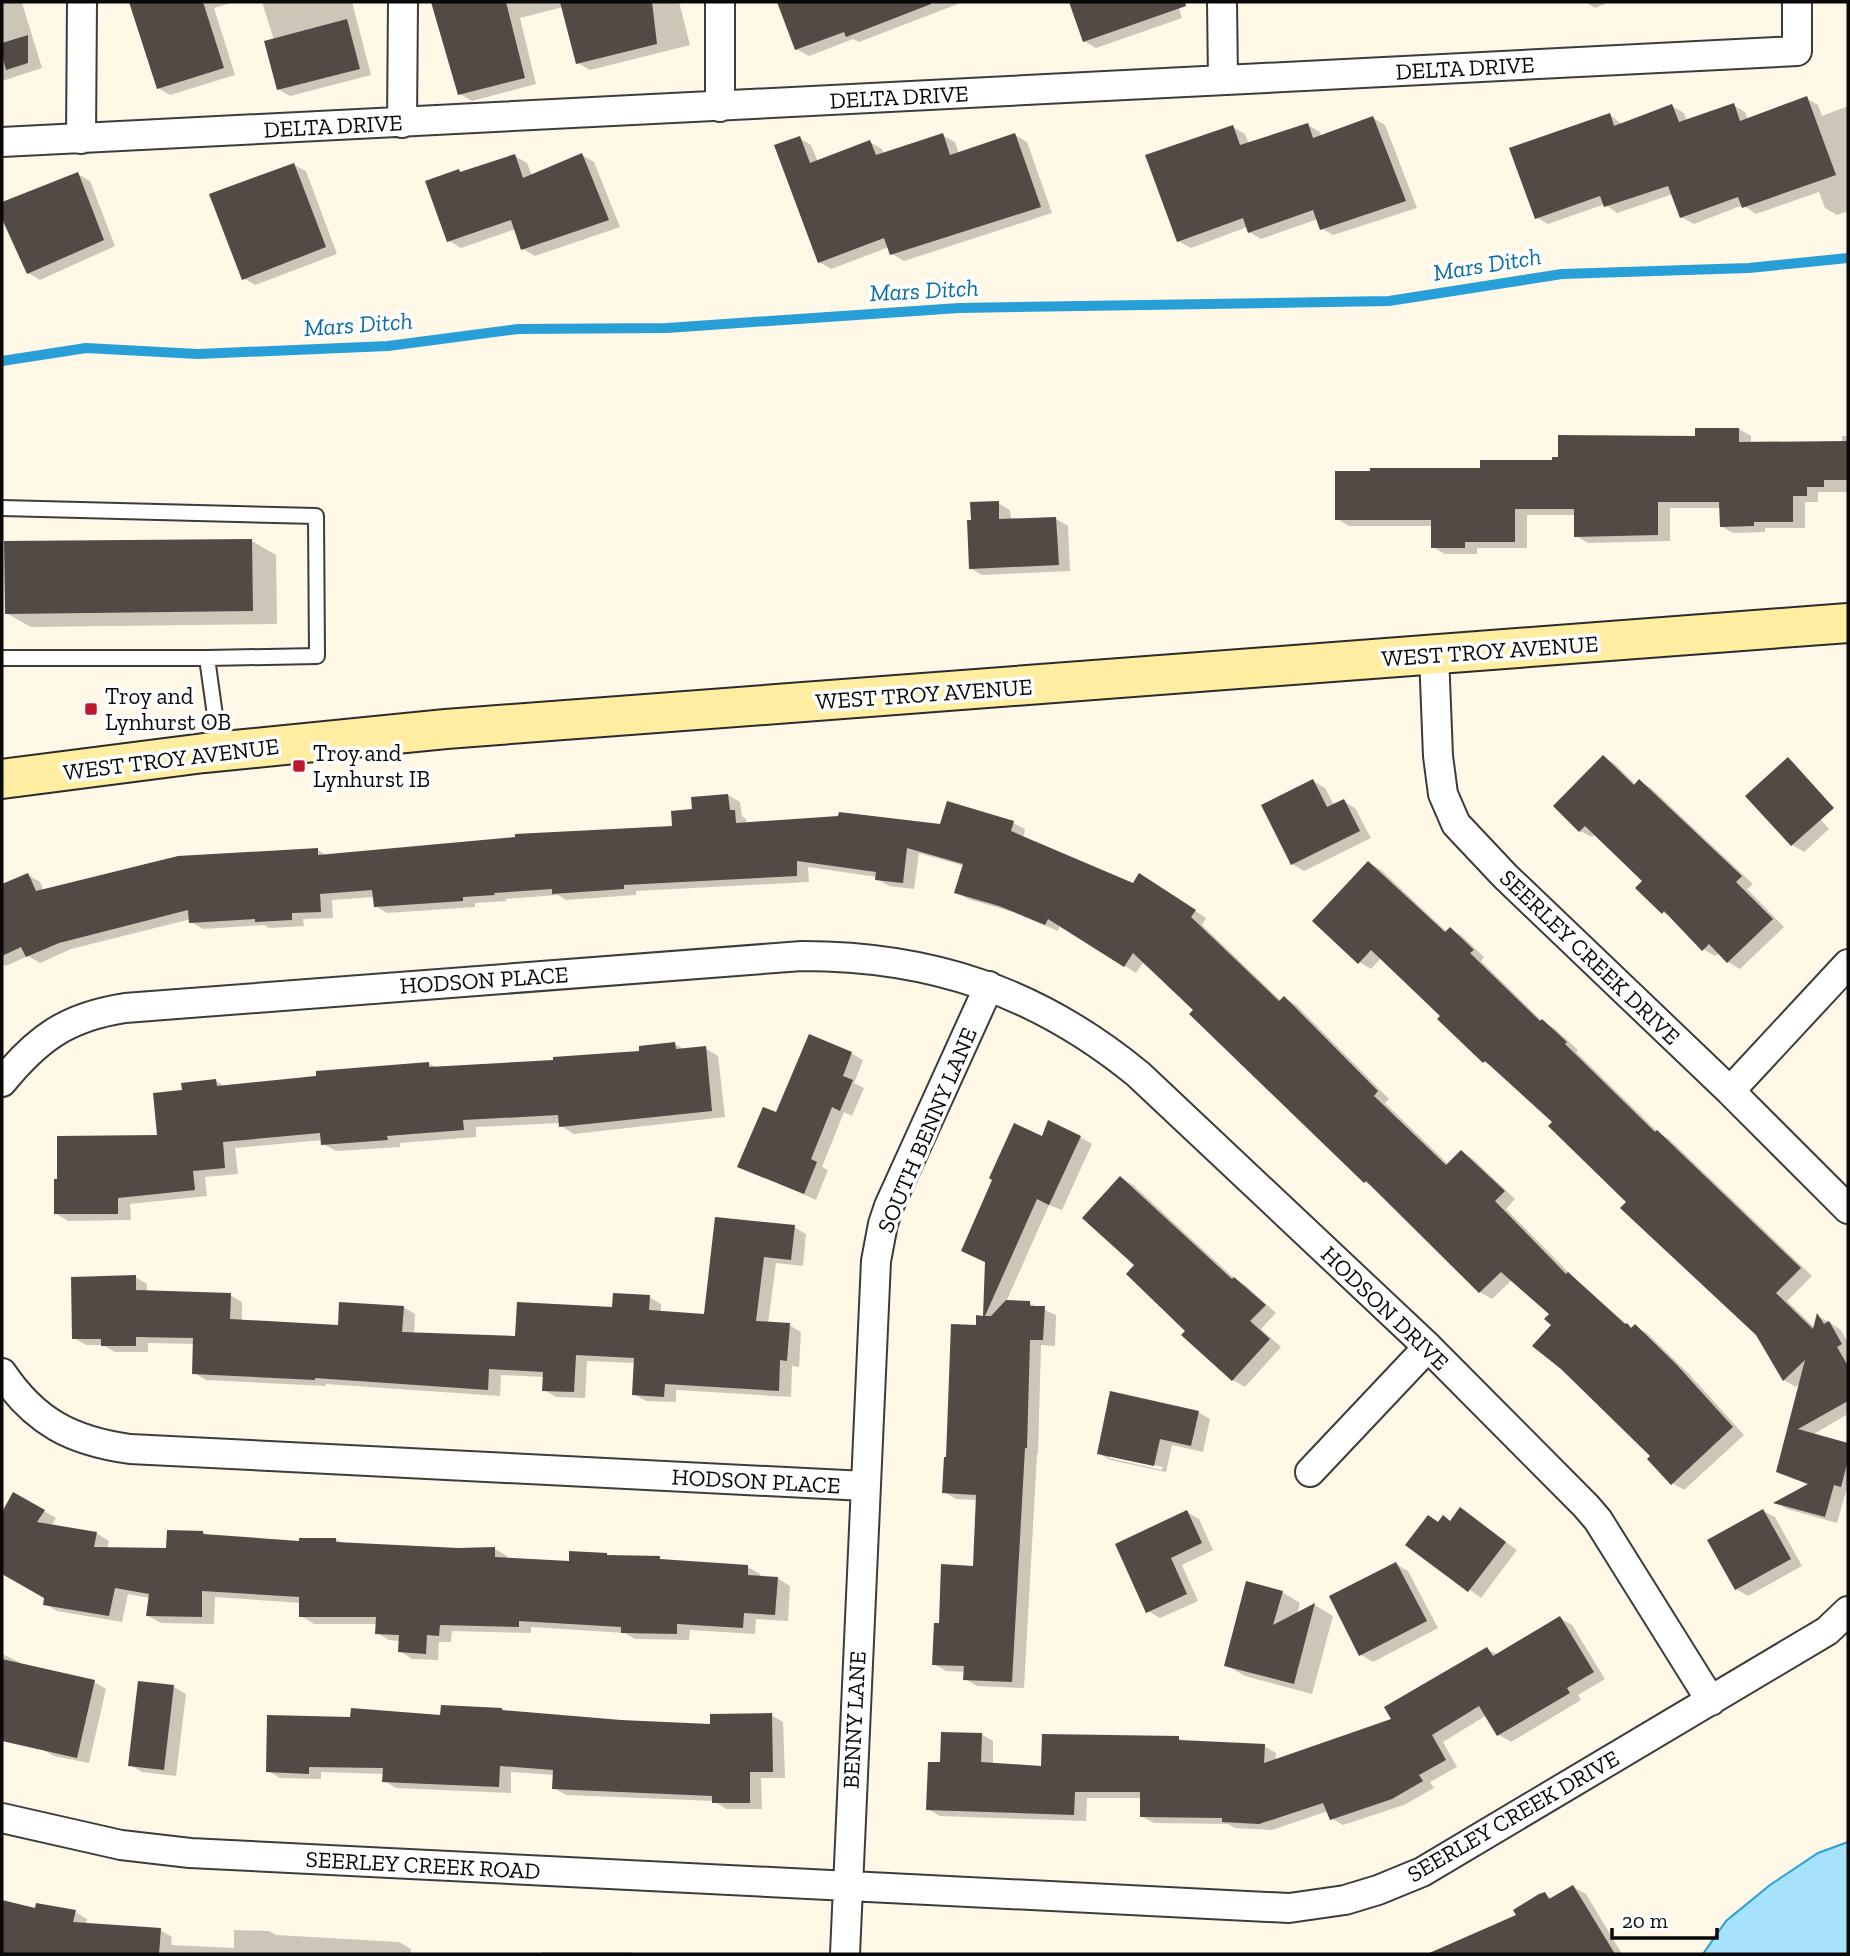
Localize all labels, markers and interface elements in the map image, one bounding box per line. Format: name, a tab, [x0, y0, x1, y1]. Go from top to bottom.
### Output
street label: DELTA DRIVE	[1395, 50, 1535, 86]
street label: DELTA DRIVE	[829, 79, 969, 115]
street label: DELTA DRIVE	[263, 108, 403, 144]
water label: Mars Ditch	[1431, 241, 1543, 287]
water label: Mars Ditch	[869, 273, 979, 307]
water label: Mars Ditch	[303, 306, 413, 342]
street label: WEST TROY AVENUE	[1381, 629, 1599, 673]
street label: WEST TROY AVENUE	[815, 672, 1033, 716]
place label: Troy and Lynhurst OB	[105, 682, 231, 736]
marker: Troy and Lynhurst OB	[83, 701, 99, 717]
street label: WEST TROY AVENUE	[62, 732, 280, 786]
place label: Troy and Lynhurst IB	[313, 739, 430, 793]
marker: Troy and Lynhurst IB	[291, 758, 307, 774]
street label: SEERLEY CREEK DRIVE	[1494, 864, 1686, 1050]
street label: HODSON PLACE	[399, 960, 569, 1000]
street label: SOUTH BENNY LANE	[871, 1023, 983, 1237]
street label: HODSON DRIVE	[1315, 1240, 1455, 1376]
street label: HODSON PLACE	[671, 1463, 841, 1499]
street label: BENNY LANE	[836, 1650, 872, 1790]
street label: SEERLEY CREEK DRIVE	[1402, 1744, 1624, 1888]
street label: SEERLEY CREEK ROAD	[305, 1845, 541, 1885]
scale bar	[1612, 1896, 1717, 1940]
text: 20 m	[1622, 1908, 1668, 1933]

